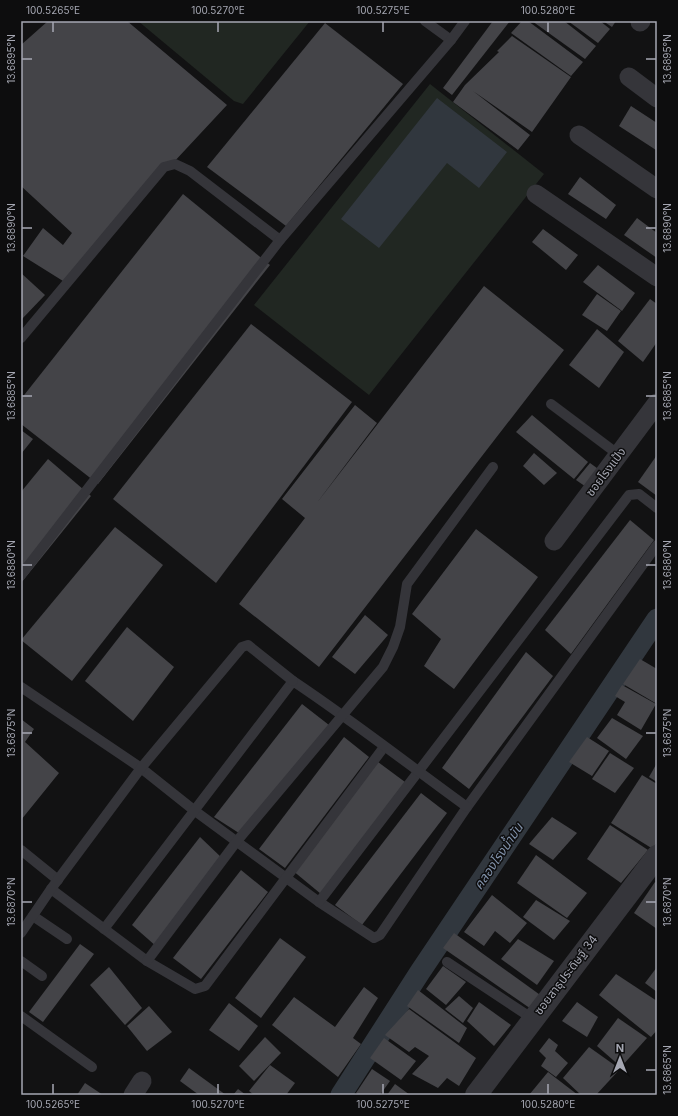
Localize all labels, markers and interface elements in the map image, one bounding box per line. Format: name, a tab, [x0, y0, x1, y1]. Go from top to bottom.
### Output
text: 100.5265°E	[26, 4, 80, 16]
text: 100.5270°E	[191, 4, 245, 16]
text: 100.5275°E	[356, 4, 410, 16]
text: 100.5280°E	[521, 4, 575, 16]
text: 13.6895°N	[5, 34, 17, 84]
text: 13.6895°N	[661, 34, 673, 84]
text: 13.6890°N	[5, 203, 17, 253]
text: 13.6890°N	[661, 203, 673, 253]
text: 13.6885°N	[5, 371, 17, 421]
text: 13.6885°N	[661, 371, 673, 421]
street label: ซอยโรงแป้ง	[582, 444, 629, 499]
text: 13.6880°N	[5, 540, 17, 590]
text: 13.6880°N	[661, 540, 673, 590]
text: 13.6875°N	[5, 709, 17, 757]
text: 13.6875°N	[661, 709, 673, 757]
water label: คลองโรงน้ำมัน	[469, 819, 527, 892]
text: 13.6870°N	[5, 878, 17, 926]
text: 13.6870°N	[661, 878, 673, 926]
street label: ซอยสาธุประดิษฐ์ 34	[531, 932, 601, 1018]
north arrow	[600, 1038, 640, 1078]
text: N	[616, 1041, 624, 1055]
text: 13.6865°N	[661, 1045, 673, 1095]
text: 100.5265°E	[26, 1098, 80, 1110]
text: 100.5270°E	[191, 1098, 245, 1110]
text: 100.5275°E	[356, 1098, 410, 1110]
text: 100.5280°E	[521, 1098, 575, 1110]

